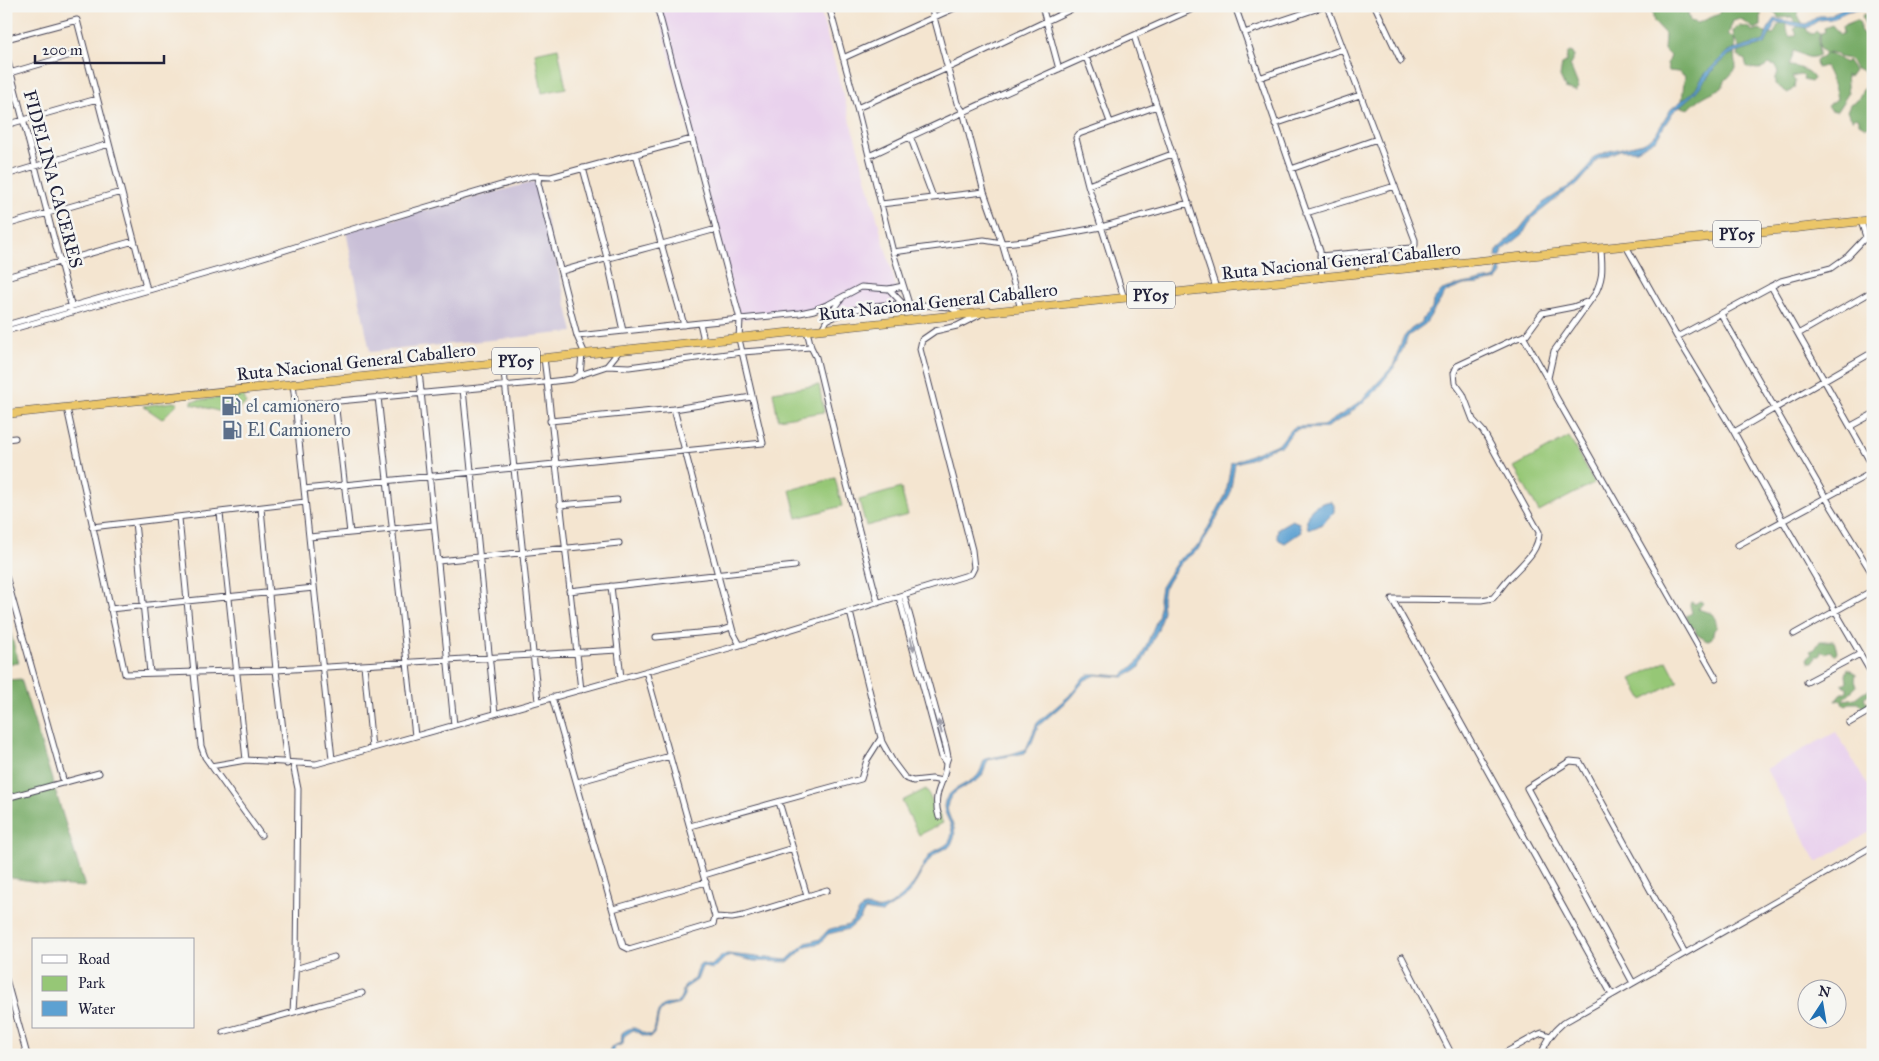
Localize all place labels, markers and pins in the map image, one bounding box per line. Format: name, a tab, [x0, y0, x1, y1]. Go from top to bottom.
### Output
fuel station icon: el camionero	[220, 395, 242, 417]
place label: el camionero	[246, 395, 340, 417]
fuel station icon: El Camionero	[221, 419, 243, 441]
place label: El Camionero	[247, 419, 351, 441]

